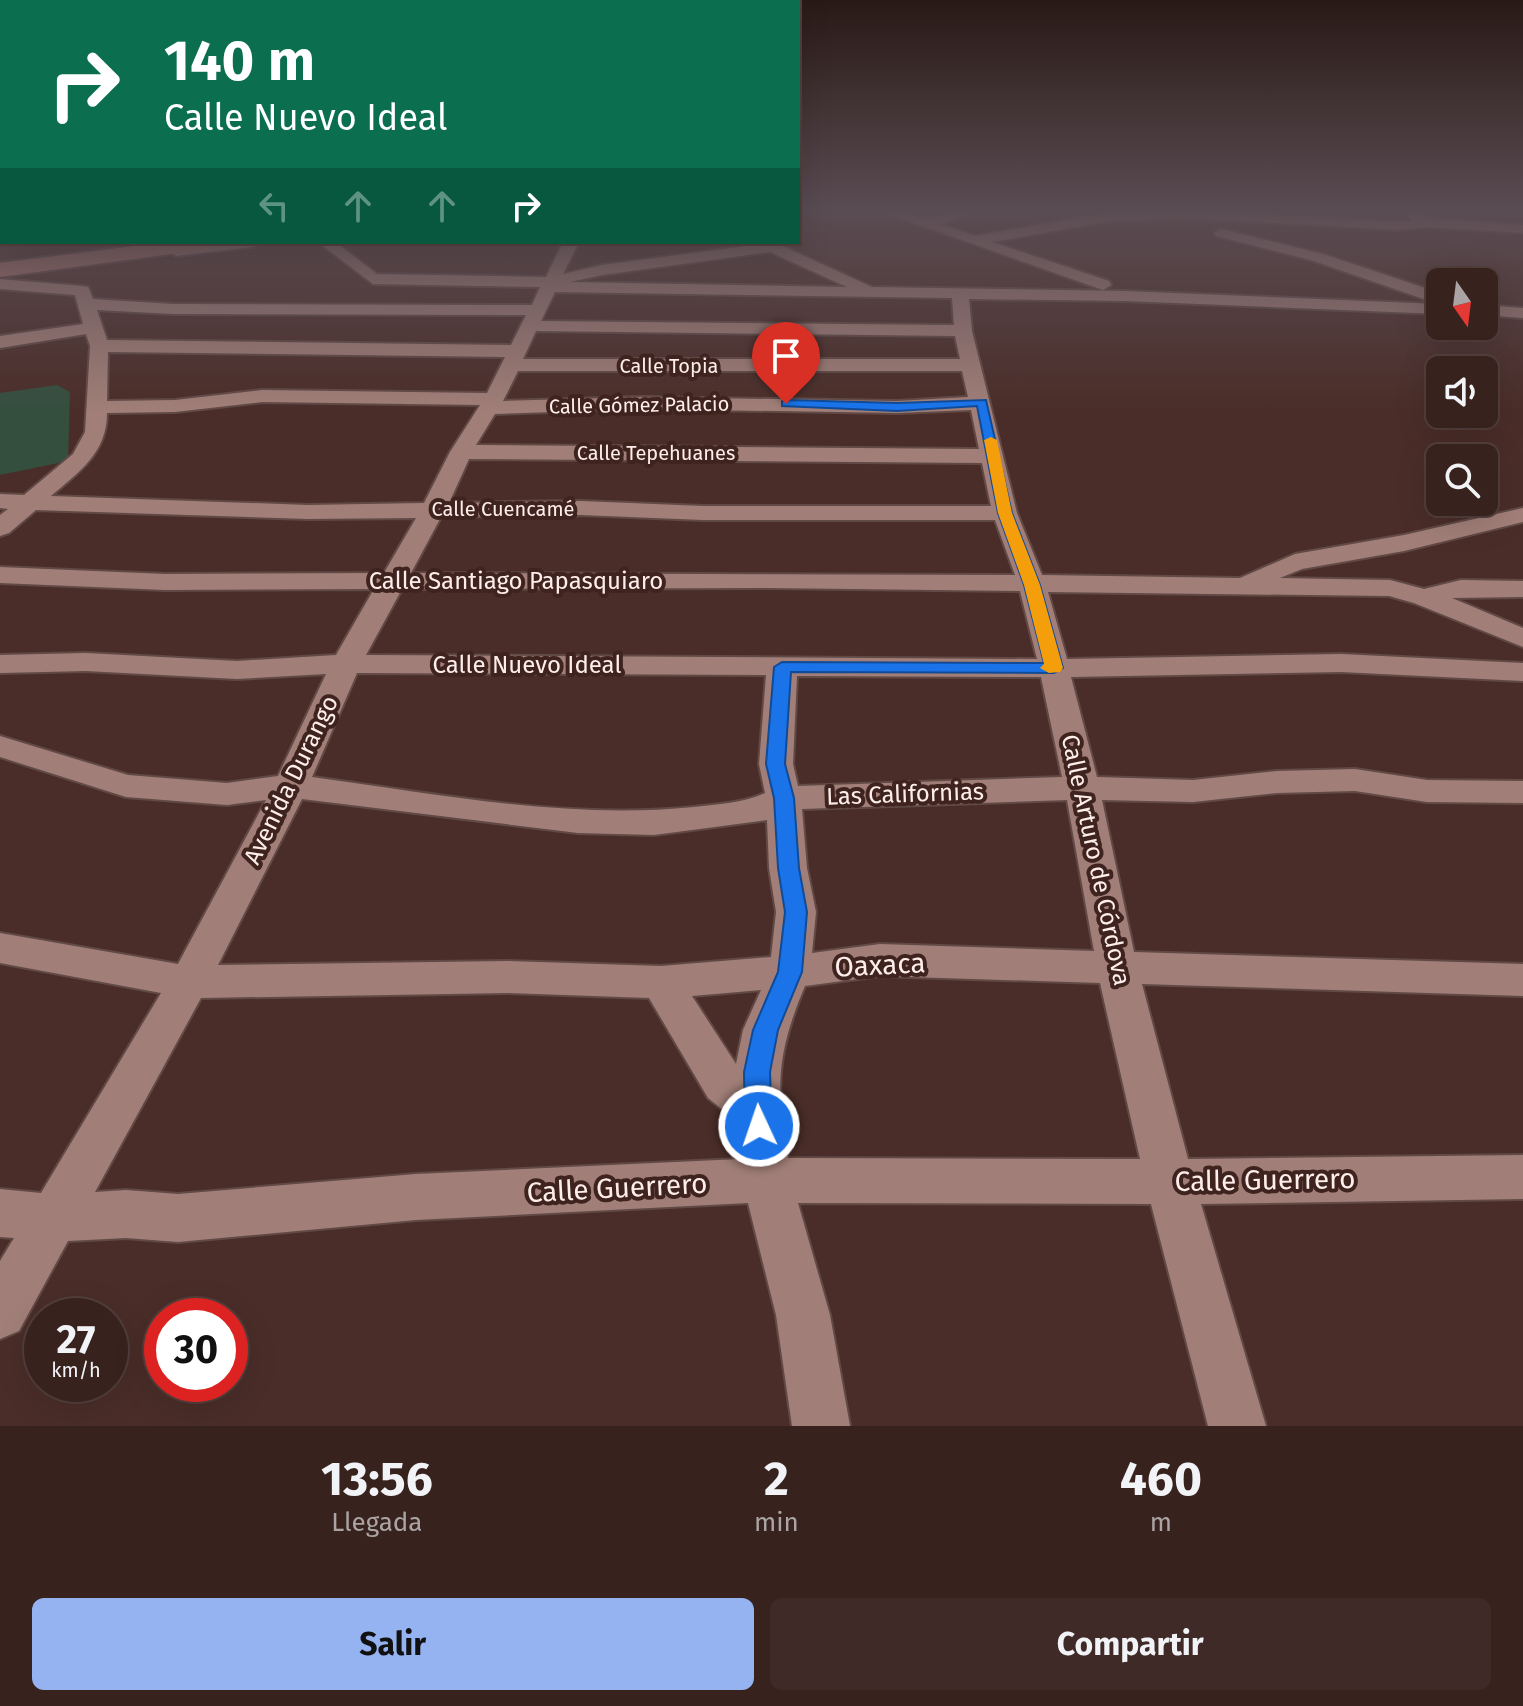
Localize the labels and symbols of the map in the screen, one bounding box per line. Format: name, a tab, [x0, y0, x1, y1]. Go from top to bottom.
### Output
north arrow	[1426, 268, 1498, 340]
pin	[752, 322, 820, 404]
street label: Calle Topia	[620, 354, 718, 378]
street label: Calle Gómez Palacio	[549, 391, 729, 419]
street label: Calle Tepehuanes	[577, 441, 735, 465]
street label: Calle Cuencamé	[432, 497, 574, 521]
street label: Calle Santiago Papasquiaro	[369, 567, 663, 595]
street label: Calle Nuevo Ideal	[433, 651, 621, 679]
street label: Avenida Durango	[238, 691, 344, 869]
street label: Calle Arturo de Córdova	[1056, 732, 1136, 988]
street label: Las Californias	[826, 777, 984, 811]
street label: Oaxaca	[834, 946, 926, 984]
position arrow	[717, 1084, 801, 1168]
street label: Calle Guerrero	[1174, 1162, 1356, 1198]
street label: Calle Guerrero	[526, 1167, 708, 1209]
speed limit sign: 30	[144, 1298, 248, 1402]

